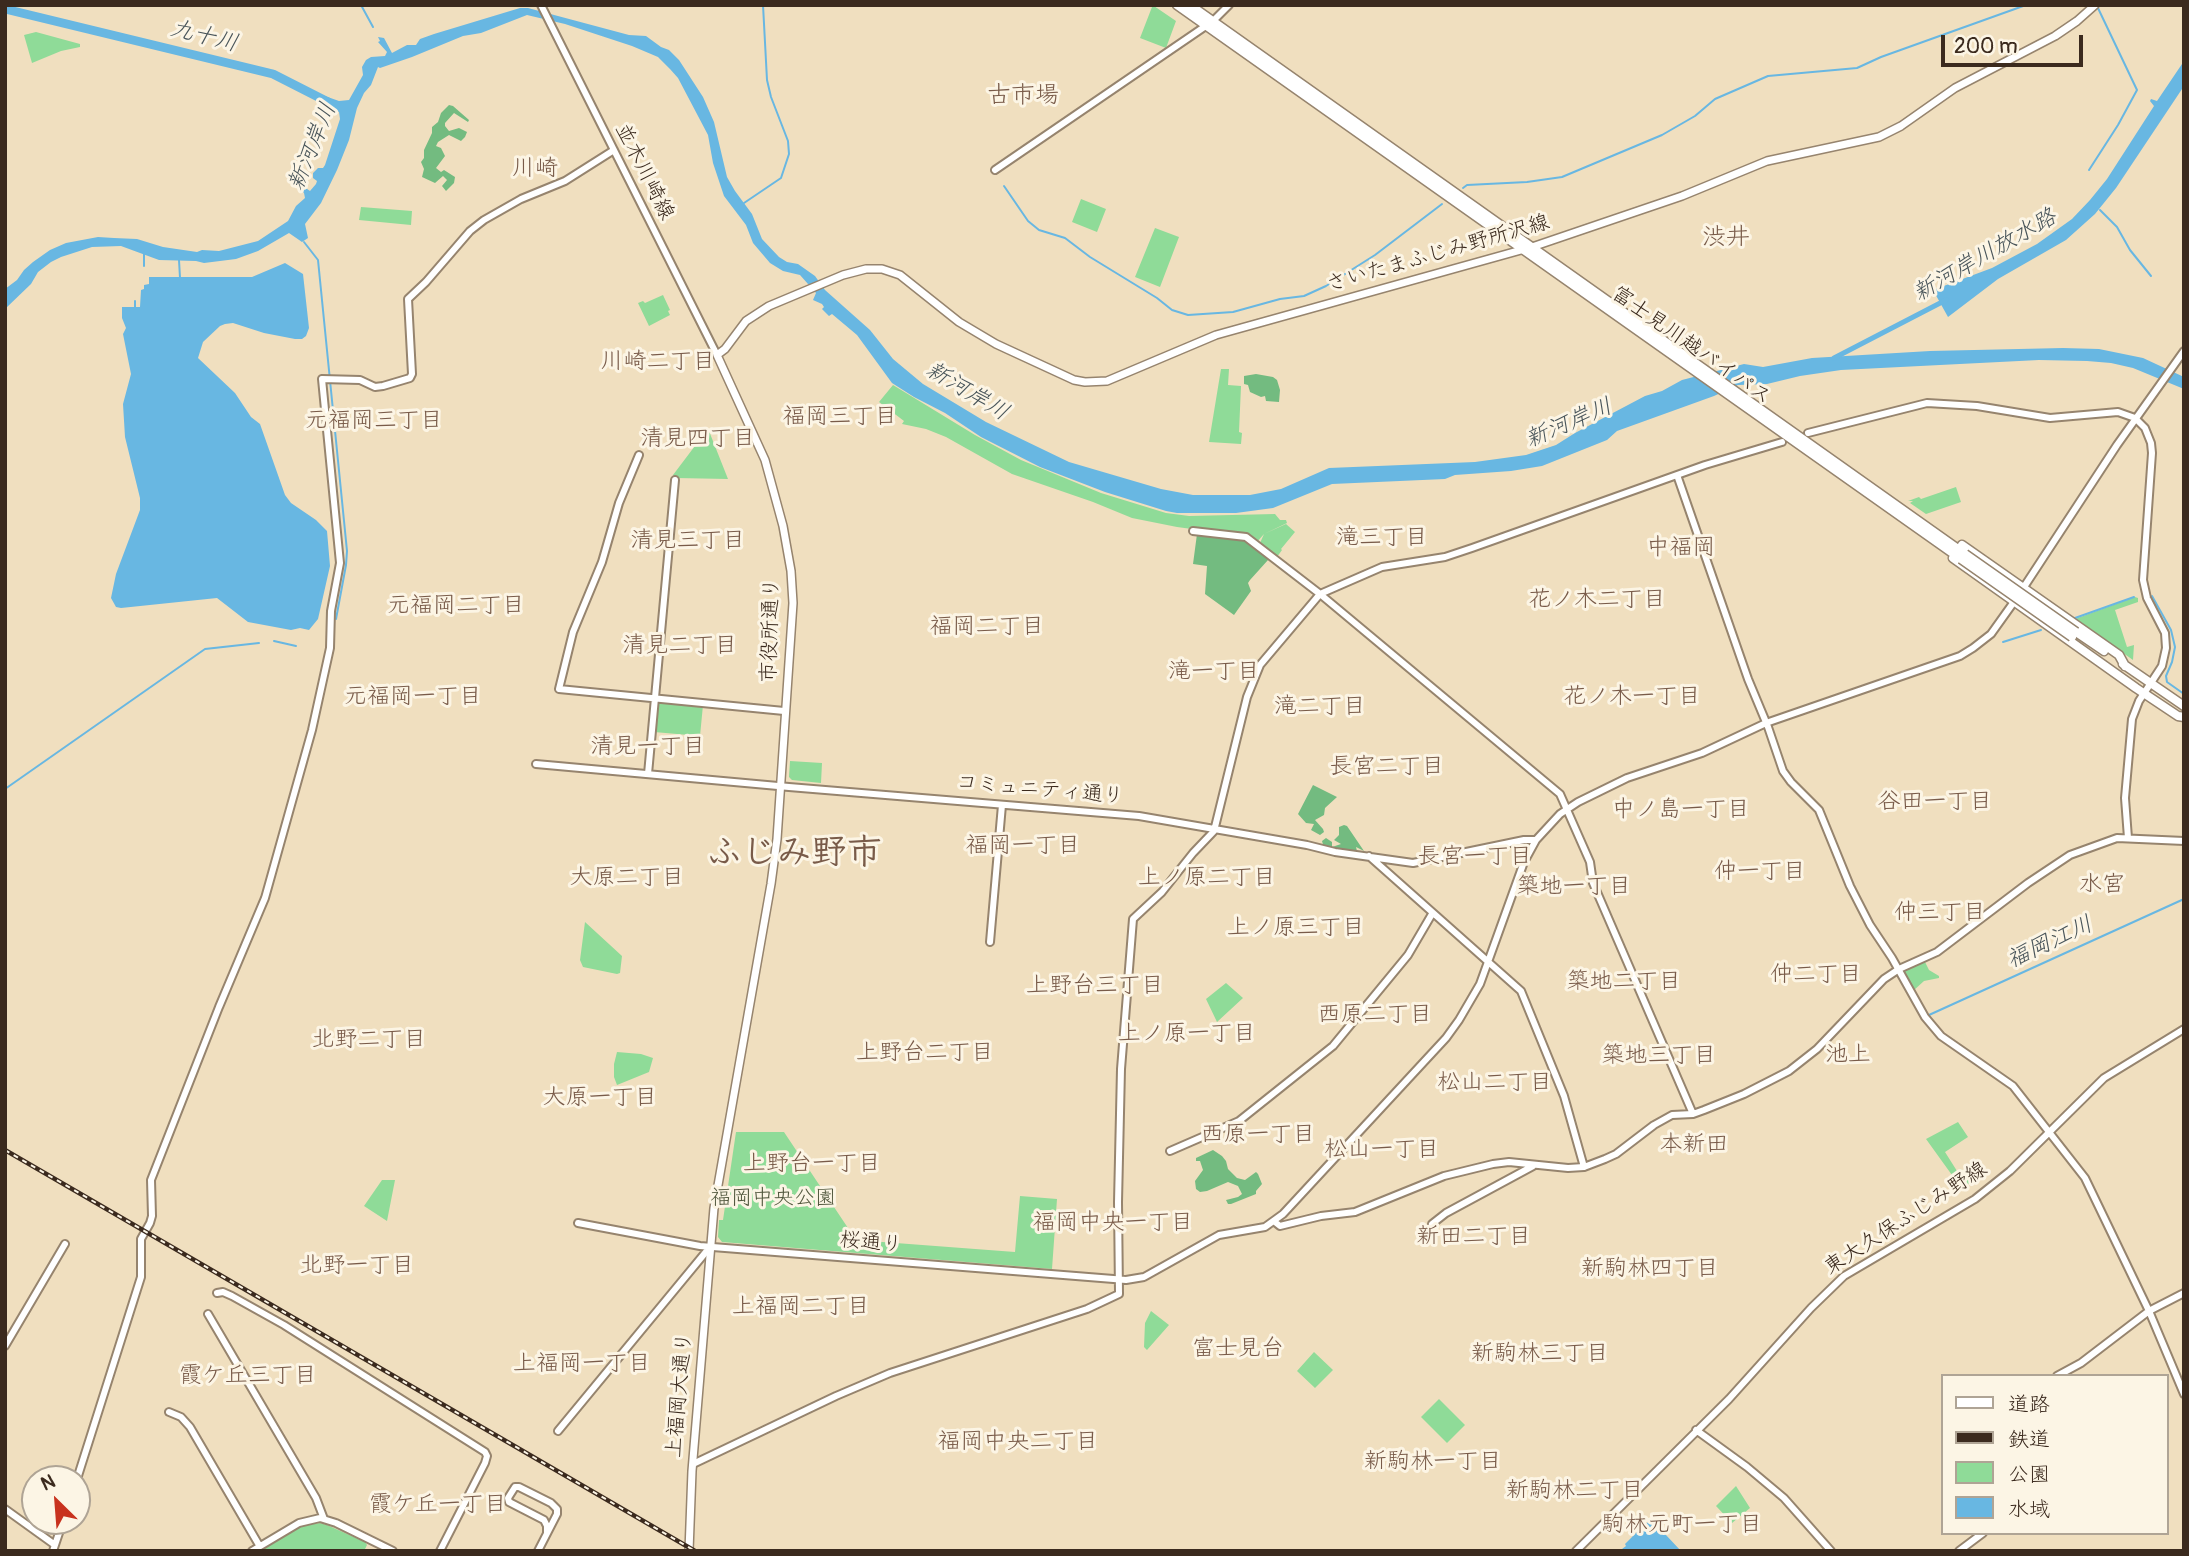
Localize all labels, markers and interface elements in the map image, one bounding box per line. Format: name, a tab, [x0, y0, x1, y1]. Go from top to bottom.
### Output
water label: 九十川	[167, 15, 241, 59]
scale bar	[1944, 21, 2086, 65]
text: 200 m	[1954, 33, 2018, 60]
district label: 古市場	[987, 82, 1059, 110]
water label: 新河岸川	[283, 99, 343, 195]
street label: 並木川崎線	[609, 120, 679, 224]
district label: 川崎	[512, 155, 558, 183]
water label: 新河岸川放水路	[1908, 204, 2062, 308]
street label: さいたまふじみ野所沢線	[1324, 210, 1552, 298]
district label: 渋井	[1702, 224, 1750, 252]
street label: 富士見川越バイパス	[1606, 281, 1776, 411]
district label: 川崎二丁目	[601, 348, 715, 376]
water label: 新河岸川	[920, 356, 1014, 428]
water label: 新河岸川	[1521, 393, 1617, 455]
district label: 福岡三丁目	[783, 403, 897, 431]
district label: 元福岡三丁目	[305, 407, 443, 435]
district label: 清見四丁目	[641, 425, 755, 453]
district label: 滝三丁目	[1336, 524, 1428, 552]
district label: 清見三丁目	[631, 527, 745, 555]
district label: 中福岡	[1647, 534, 1715, 562]
street label: 市役所通り	[757, 577, 785, 683]
district label: 花ノ木二丁目	[1528, 586, 1666, 614]
district label: 元福岡二丁目	[387, 592, 525, 620]
district label: 福岡二丁目	[930, 613, 1044, 641]
district label: 清見二丁目	[623, 632, 737, 660]
district label: 滝一丁目	[1168, 658, 1260, 686]
district label: 元福岡一丁目	[344, 683, 482, 711]
district label: 花ノ木一丁目	[1563, 683, 1701, 711]
district label: 滝二丁目	[1274, 693, 1366, 721]
district label: 清見一丁目	[591, 733, 705, 761]
district label: 長宮二丁目	[1330, 753, 1444, 781]
street label: コミュニティ通り	[955, 770, 1125, 810]
district label: 谷田一丁目	[1878, 788, 1992, 816]
district label: 中ノ島一丁目	[1612, 796, 1750, 824]
district label: 福岡一丁目	[966, 832, 1080, 860]
district label: ふじみ野市	[707, 833, 881, 875]
district label: 長宮一丁目	[1418, 843, 1532, 871]
district label: 仲一丁目	[1714, 858, 1806, 886]
district label: 大原二丁目	[570, 864, 684, 892]
district label: 上ノ原二丁目	[1138, 864, 1276, 892]
district label: 水宮	[2079, 871, 2125, 899]
district label: 築地一丁目	[1517, 873, 1631, 901]
district label: 仲三丁目	[1894, 899, 1986, 927]
water label: 福岡江川	[2002, 911, 2098, 975]
district label: 上ノ原三丁目	[1227, 914, 1365, 942]
district label: 仲二丁目	[1770, 961, 1862, 989]
district label: 築地二丁目	[1567, 968, 1681, 996]
district label: 上野台三丁目	[1026, 972, 1164, 1000]
district label: 西原二丁目	[1318, 1001, 1432, 1029]
district label: 上ノ原一丁目	[1118, 1020, 1256, 1048]
district label: 北野二丁目	[312, 1026, 426, 1054]
district label: 上野台二丁目	[856, 1039, 994, 1067]
district label: 池上	[1825, 1041, 1871, 1069]
district label: 築地三丁目	[1602, 1042, 1716, 1070]
district label: 松山二丁目	[1438, 1069, 1552, 1097]
district label: 大原一丁目	[543, 1084, 657, 1112]
district label: 西原一丁目	[1201, 1121, 1315, 1149]
district label: 本新田	[1660, 1131, 1728, 1159]
district label: 松山一丁目	[1325, 1136, 1439, 1164]
district label: 上野台一丁目	[743, 1150, 881, 1178]
street label: 東大久保ふじみ野線	[1820, 1157, 1992, 1281]
park label: 福岡中央公園	[710, 1186, 836, 1212]
district label: 福岡中央一丁目	[1033, 1209, 1193, 1237]
district label: 新田二丁目	[1417, 1223, 1531, 1251]
street label: 桜通り	[839, 1228, 903, 1258]
district label: 北野一丁目	[300, 1252, 414, 1280]
district label: 新駒林四丁目	[1581, 1255, 1719, 1283]
district label: 上福岡二丁目	[732, 1293, 870, 1321]
street label: 上福岡大通り	[662, 1331, 698, 1459]
district label: 富士見台	[1192, 1335, 1284, 1363]
district label: 新駒林三丁目	[1471, 1340, 1609, 1368]
district label: 上福岡一丁目	[513, 1350, 651, 1378]
district label: 霞ケ丘三丁目	[179, 1362, 317, 1390]
legend	[1940, 1374, 2168, 1535]
text: 道路	[2008, 1391, 2050, 1418]
text: 鉄道	[2008, 1426, 2050, 1453]
district label: 福岡中央二丁目	[938, 1428, 1098, 1456]
district label: 新駒林一丁目	[1364, 1448, 1502, 1476]
text: 公園	[2008, 1461, 2050, 1488]
north arrow	[21, 1465, 91, 1535]
text: N	[37, 1469, 59, 1496]
district label: 新駒林二丁目	[1506, 1477, 1644, 1505]
district label: 霞ケ丘一丁目	[369, 1491, 507, 1519]
text: 水域	[2008, 1496, 2050, 1523]
district label: 駒林元町一丁目	[1602, 1511, 1762, 1539]

